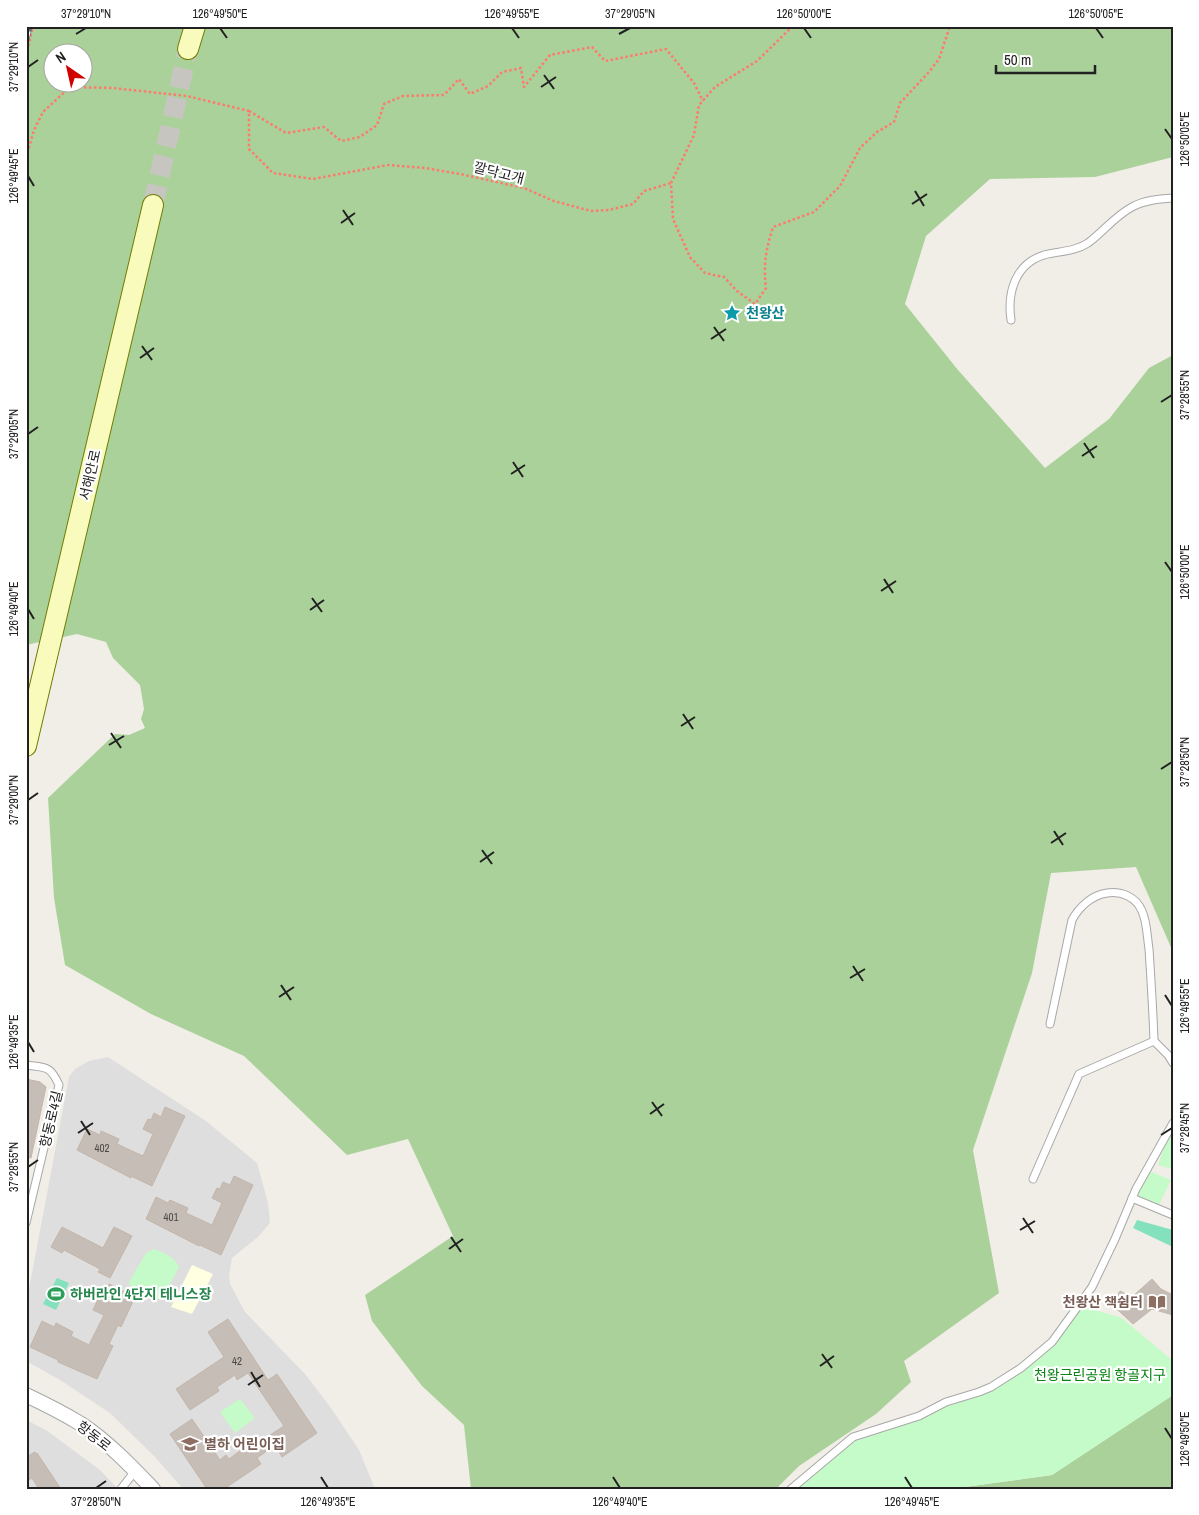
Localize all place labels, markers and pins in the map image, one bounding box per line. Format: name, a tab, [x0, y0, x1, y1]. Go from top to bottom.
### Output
place icon: 천왕산	[722, 303, 742, 323]
place label: 천왕산	[746, 304, 785, 322]
sports icon: 하버라인 4단지 테니스장	[46, 1284, 66, 1304]
place label: 하버라인 4단지 테니스장	[70, 1285, 212, 1303]
library icon: 천왕산 책쉼터	[1147, 1292, 1167, 1312]
place label: 천왕산 책쉼터	[1063, 1293, 1143, 1311]
school or university icon: 별하 어린이집	[180, 1434, 200, 1454]
place label: 별하 어린이집	[204, 1435, 284, 1453]

